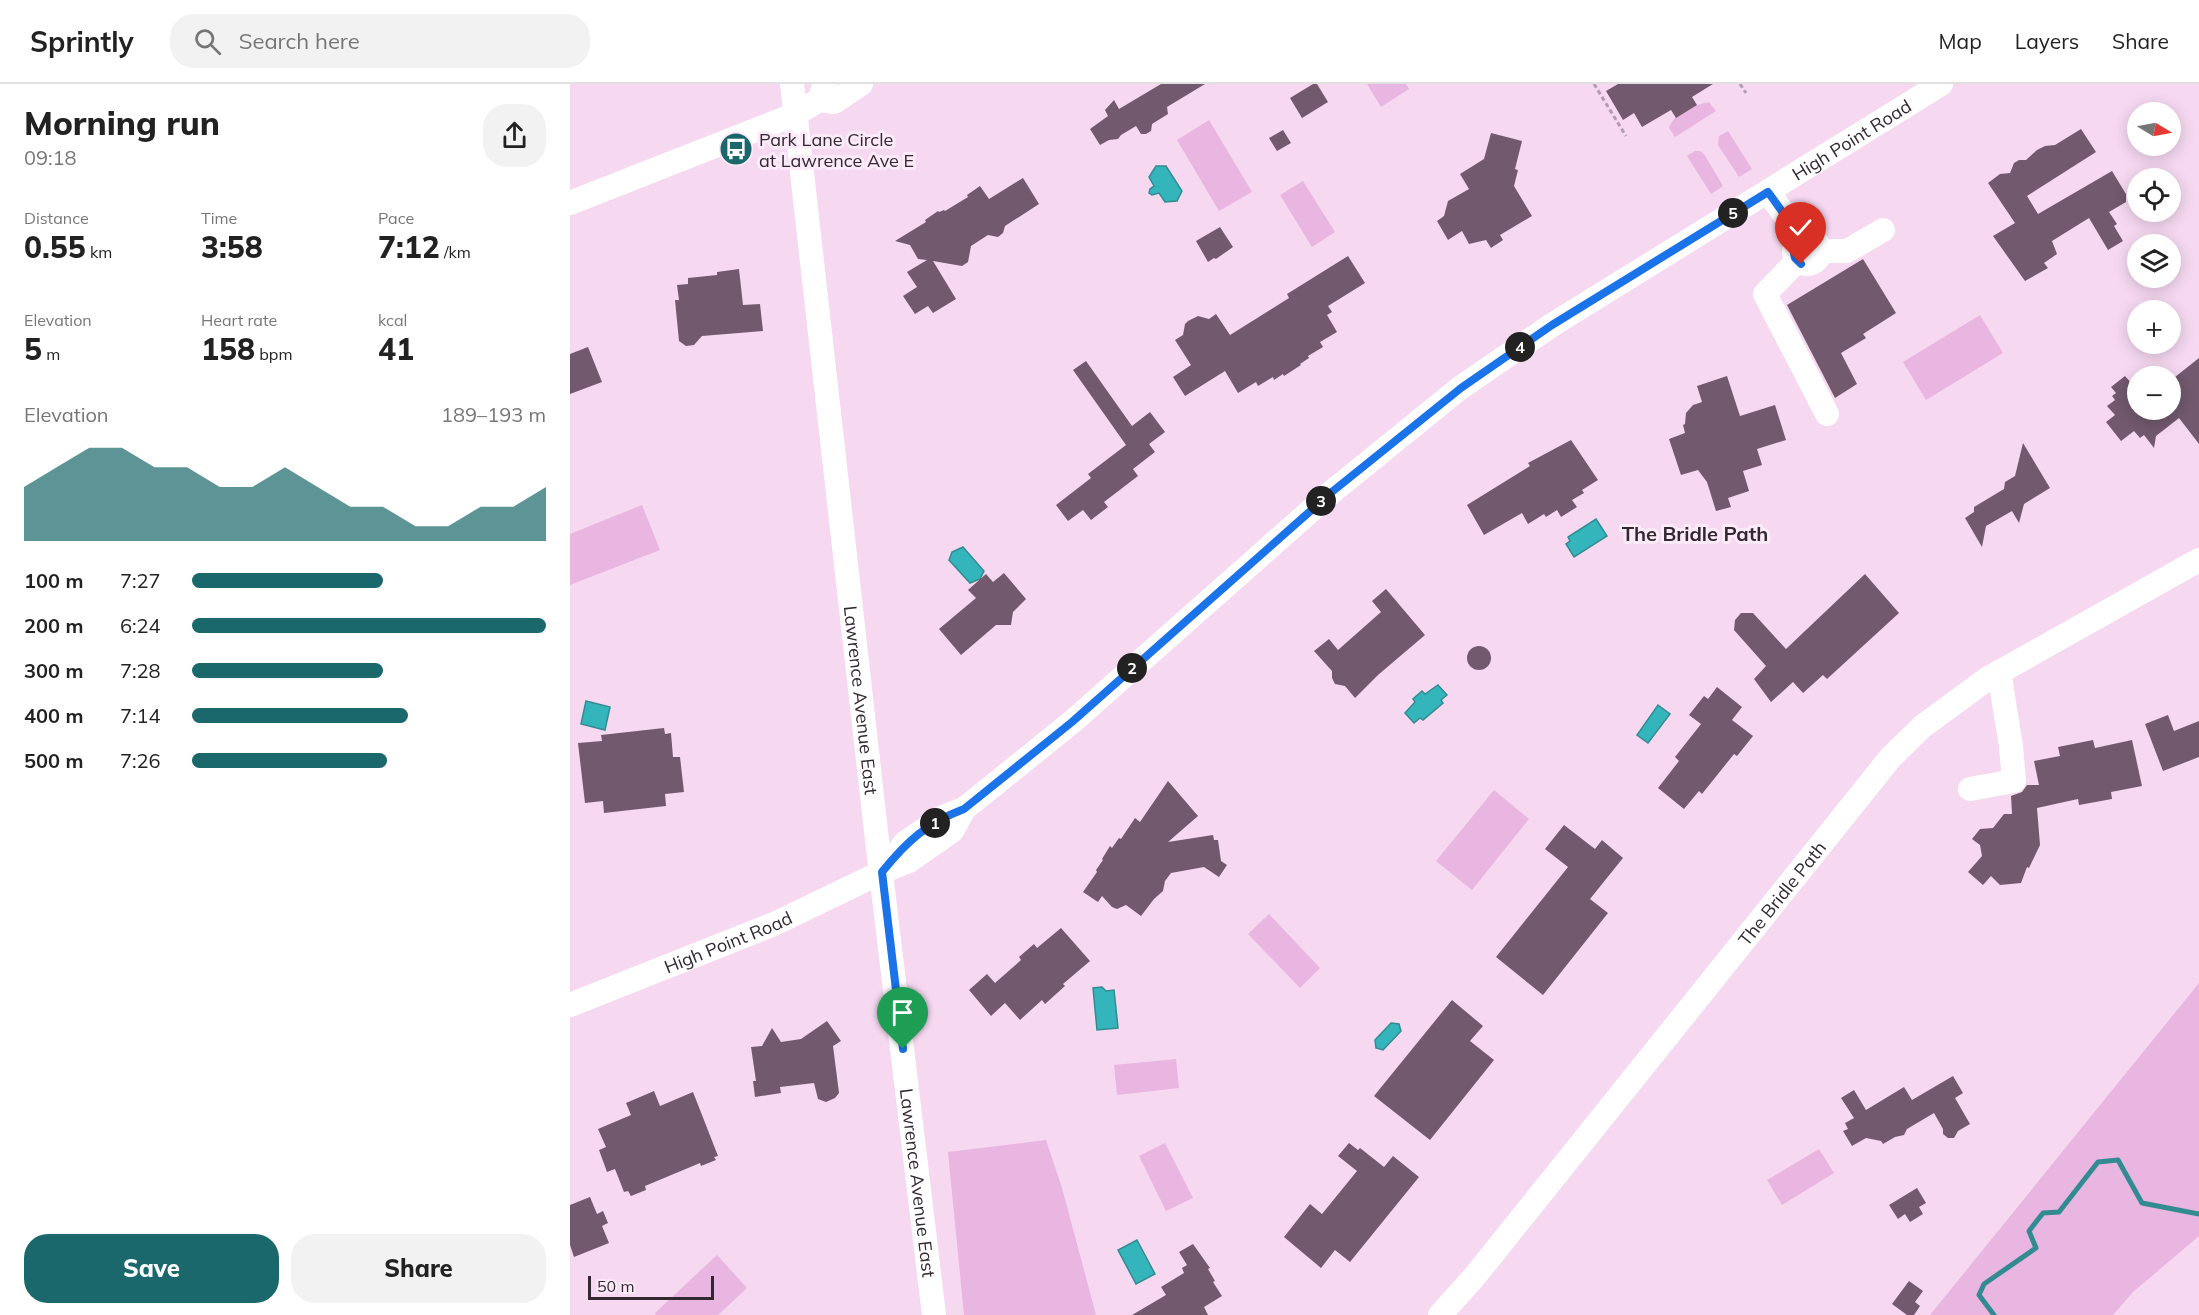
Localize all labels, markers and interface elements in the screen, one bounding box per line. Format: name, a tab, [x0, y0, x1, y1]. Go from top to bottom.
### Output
search box	[170, 14, 590, 68]
text: Sprintly	[30, 24, 134, 59]
icon: search	[191, 25, 224, 58]
text: Search here	[239, 27, 360, 55]
text: Map	[1939, 28, 1982, 54]
text: Layers	[2015, 28, 2079, 54]
text: Share	[2112, 28, 2169, 54]
street label: High Point Road	[1788, 94, 1915, 185]
text: Morning run	[24, 102, 220, 143]
north arrow	[2127, 102, 2181, 156]
map controls	[2127, 102, 2181, 420]
button: share	[483, 104, 546, 167]
place label: Park Lane Circle at Lawrence Ave E	[759, 128, 914, 172]
bus stop icon: Park Lane Circle at Lawrence Ave E	[718, 131, 754, 167]
text: 09:18	[24, 145, 77, 170]
button: locate	[2127, 168, 2181, 222]
pin: 5	[1718, 198, 1748, 228]
pin	[1775, 202, 1826, 264]
text: 5	[1728, 203, 1738, 223]
text: Distance	[24, 208, 89, 228]
text: Time	[201, 208, 237, 228]
text: Pace	[378, 208, 414, 228]
icon: check	[1784, 211, 1817, 244]
text: 0.55	[24, 228, 86, 266]
text: 3:58	[201, 228, 263, 266]
text: 7:12	[378, 228, 440, 266]
button: layers	[2127, 234, 2181, 288]
text: km	[86, 242, 112, 262]
text: /km	[440, 242, 471, 262]
button: +	[2127, 300, 2181, 354]
text: Elevation	[24, 310, 92, 330]
text: Heart rate	[201, 310, 277, 330]
text: kcal	[378, 310, 407, 330]
text: 5	[24, 330, 42, 368]
text: 158	[201, 330, 255, 368]
text: 41	[378, 330, 414, 368]
pin: 4	[1505, 332, 1535, 362]
text: 4	[1515, 337, 1525, 357]
text: m	[42, 344, 60, 364]
text: bpm	[255, 344, 292, 364]
button: −	[2127, 366, 2181, 420]
text: Elevation	[24, 402, 109, 427]
text: 189–193 m	[441, 402, 546, 427]
pin: 3	[1306, 486, 1336, 516]
text: 3	[1316, 491, 1326, 511]
district label: The Bridle Path	[1622, 521, 1768, 546]
text: 100 m	[24, 568, 83, 593]
text: 7:27	[120, 568, 161, 593]
street label: Lawrence Avenue East	[839, 604, 883, 796]
text: 200 m	[24, 613, 83, 638]
text: 6:24	[120, 613, 161, 638]
pin: 2	[1117, 653, 1147, 683]
text: 300 m	[24, 658, 83, 683]
text: 7:28	[120, 658, 161, 683]
text: 2	[1127, 658, 1137, 678]
text: 400 m	[24, 703, 83, 728]
text: 7:14	[120, 703, 161, 728]
text: 500 m	[24, 748, 83, 773]
text: 7:26	[120, 748, 161, 773]
pin: 1	[920, 808, 950, 838]
text: 1	[930, 813, 940, 833]
street label: The Bridle Path	[1733, 836, 1831, 950]
street label: High Point Road	[661, 906, 796, 978]
pin	[877, 987, 928, 1049]
icon: arrive	[886, 996, 919, 1029]
street label: Lawrence Avenue East	[895, 1087, 941, 1279]
button: Save	[24, 1234, 279, 1303]
button: Share	[291, 1234, 546, 1303]
scale bar	[588, 1273, 714, 1300]
text: 50 m	[597, 1276, 634, 1296]

